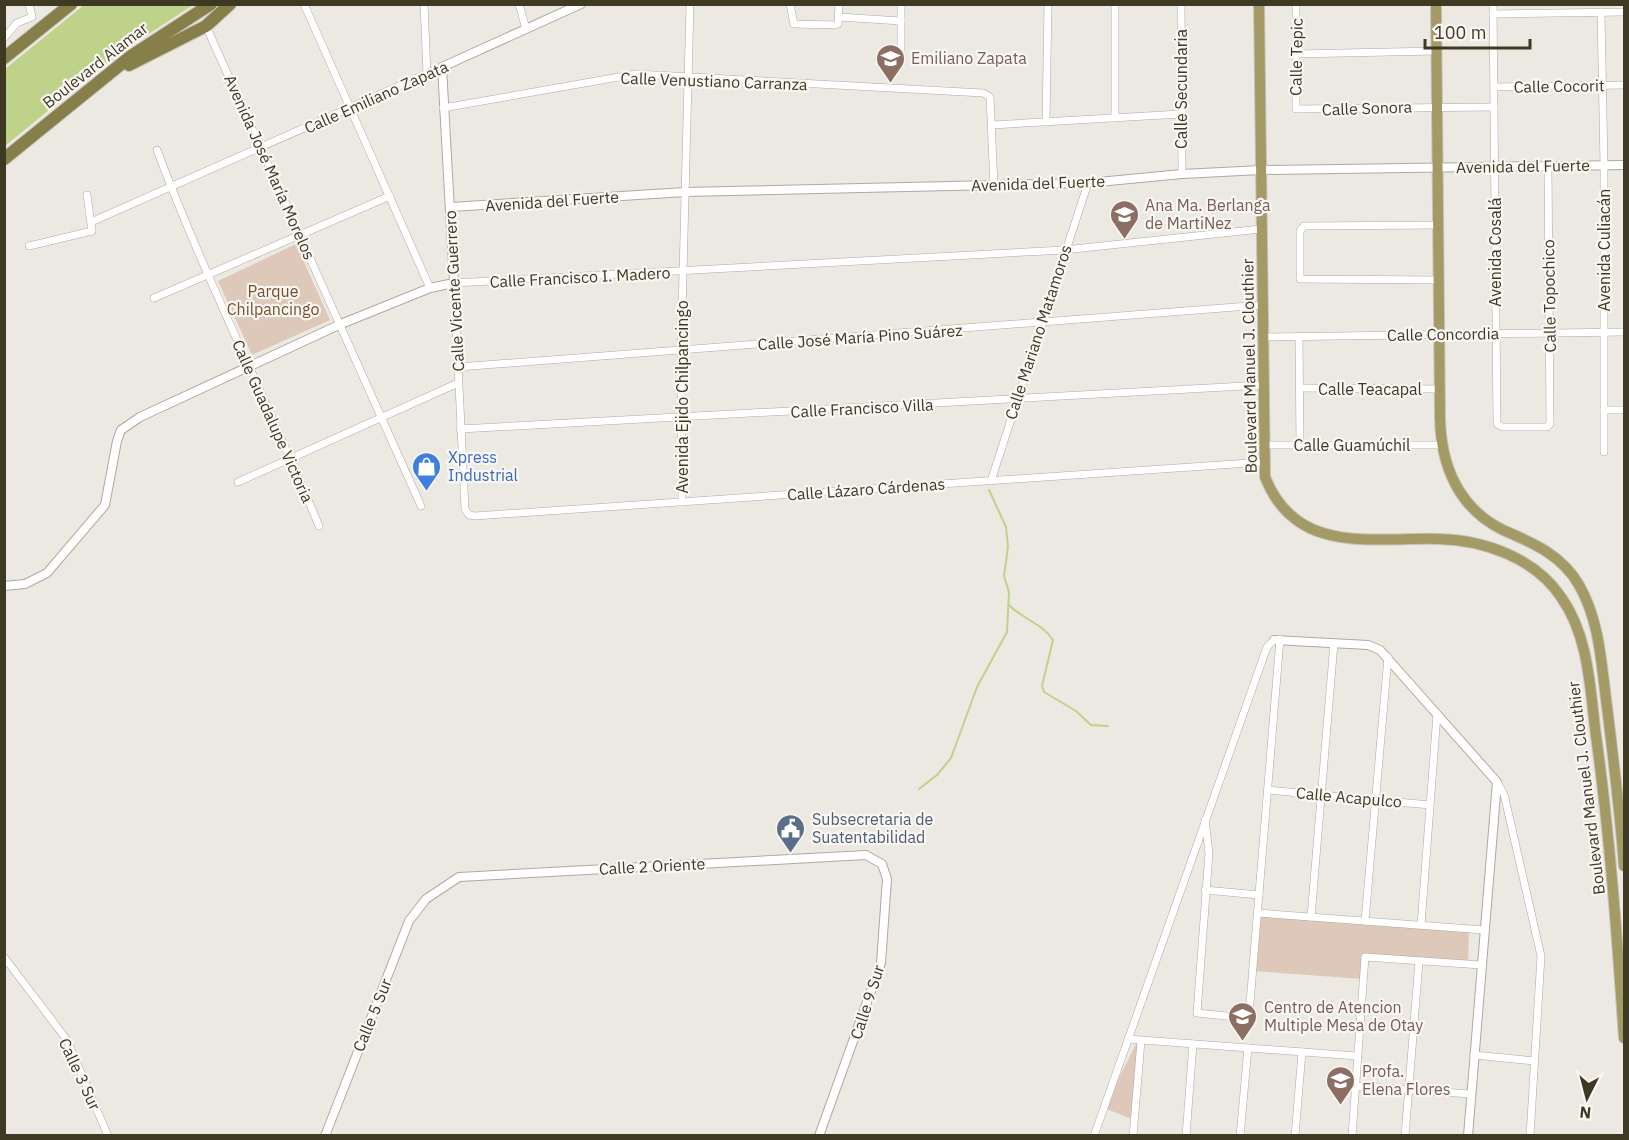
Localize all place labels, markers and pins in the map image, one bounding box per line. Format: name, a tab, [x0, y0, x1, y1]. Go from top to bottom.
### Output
school or university icon: Emiliano Zapata	[874, 42, 906, 84]
place label: Emiliano Zapata	[911, 48, 1027, 68]
place label: Ana Ma. Berlanga de MartiNez	[1145, 195, 1271, 233]
school or university icon: Ana Ma. Berlanga de MartiNez	[1108, 198, 1140, 240]
place label: Xpress Industrial	[448, 447, 518, 485]
shop icon: Xpress Industrial	[411, 450, 443, 492]
place label: Subsecretaria de Suatentabilidad	[812, 809, 933, 847]
public building icon: Subsecretaria de Suatentabilidad	[775, 812, 807, 854]
place label: Centro de Atencion Multiple Mesa de Otay	[1264, 997, 1423, 1035]
school or university icon: Centro de Atencion Multiple Mesa de Otay	[1227, 1000, 1259, 1042]
place label: Profa. Elena Flores	[1362, 1061, 1451, 1099]
school or university icon: Profa. Elena Flores	[1325, 1064, 1357, 1106]

